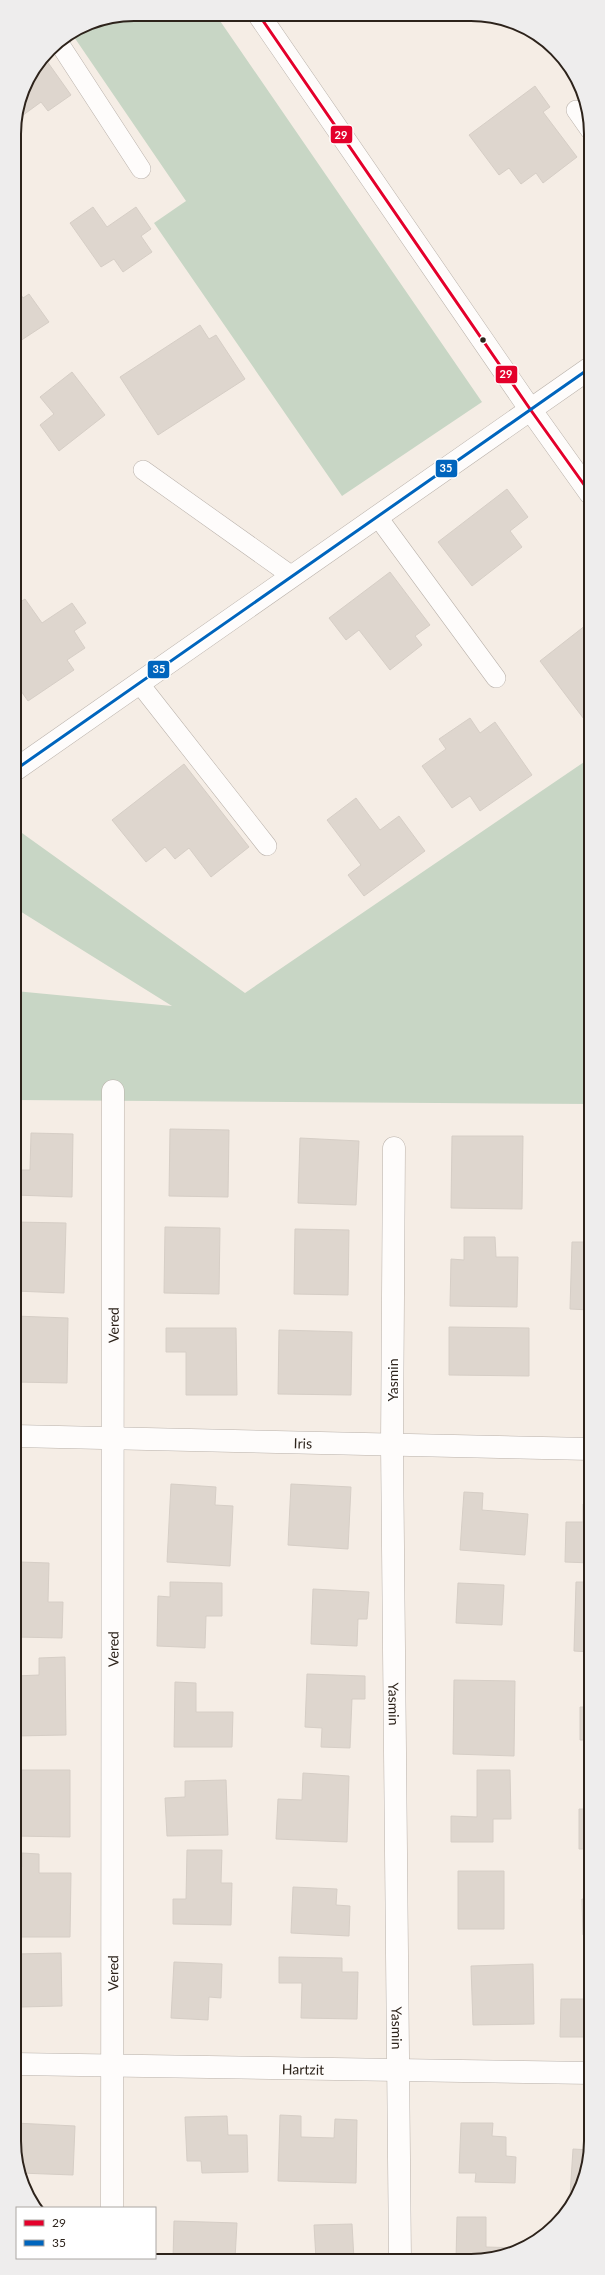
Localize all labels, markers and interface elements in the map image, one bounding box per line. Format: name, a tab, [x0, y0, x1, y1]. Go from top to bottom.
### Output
line badge: 29	[330, 125, 353, 144]
text: 29	[335, 128, 347, 141]
unlabelled marker	[478, 335, 488, 345]
line badge: 29	[495, 365, 518, 384]
text: 29	[500, 367, 512, 380]
line badge: 35	[435, 459, 458, 478]
text: 35	[440, 461, 452, 474]
line badge: 35	[147, 660, 170, 679]
text: 35	[153, 662, 165, 675]
street label: Vered	[104, 1307, 121, 1343]
street label: Yasmin	[384, 1359, 401, 1401]
street label: Iris	[294, 1434, 312, 1451]
street label: Vered	[104, 1631, 121, 1667]
street label: Yasmin	[386, 1682, 403, 1726]
street label: Vered	[104, 1955, 121, 1991]
street label: Yasmin	[389, 2006, 406, 2050]
street label: Hartzit	[282, 2060, 324, 2077]
legend	[16, 2207, 156, 2259]
text: 29	[52, 2215, 66, 2230]
text: 35	[52, 2235, 66, 2250]

